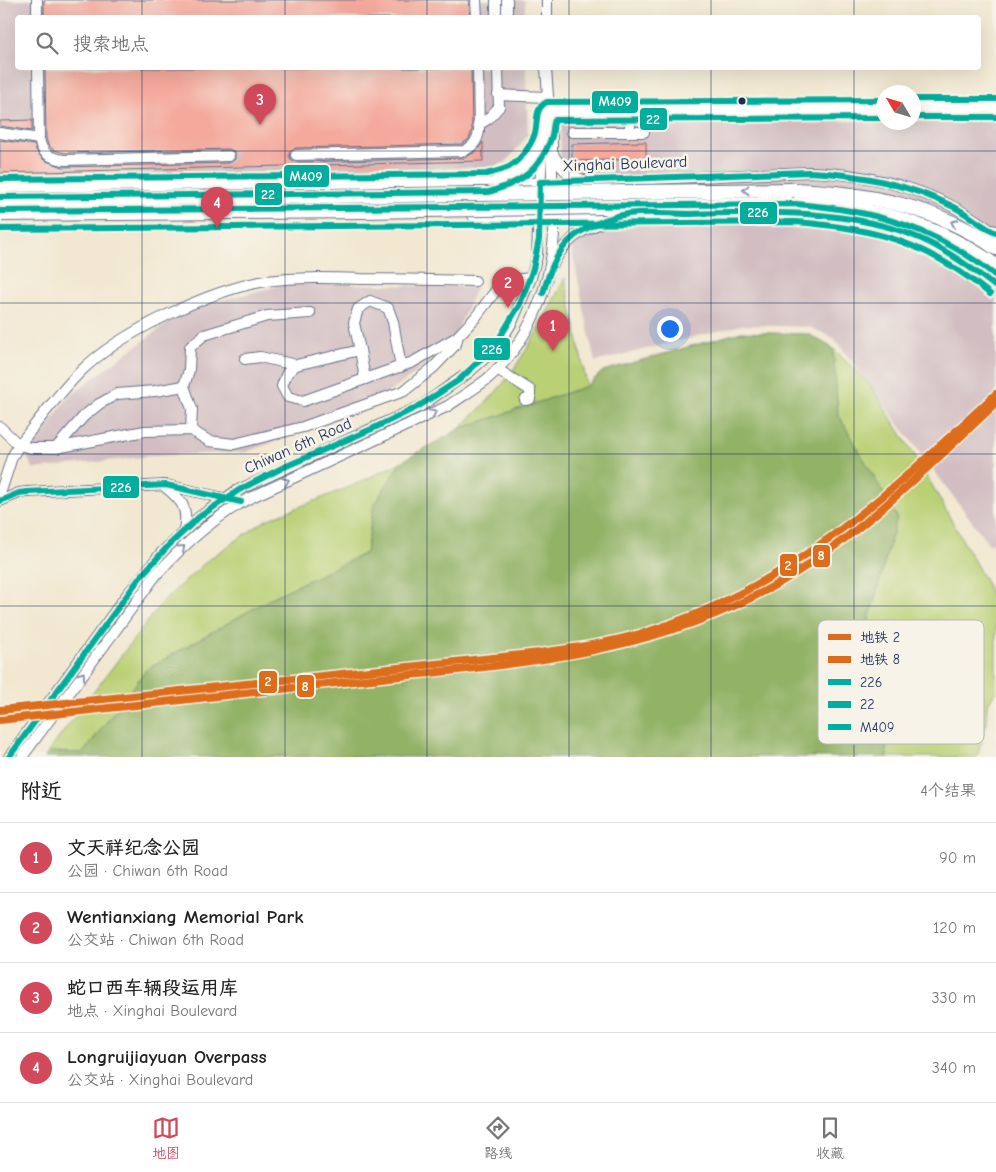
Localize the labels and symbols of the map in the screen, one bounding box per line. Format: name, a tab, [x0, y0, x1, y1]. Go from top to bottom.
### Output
pin: 3	[244, 84, 276, 125]
north arrow	[876, 85, 921, 130]
line badge: M409	[591, 90, 639, 114]
text: M409	[598, 93, 632, 110]
unlabelled marker	[737, 96, 747, 106]
line badge: 22	[639, 107, 668, 131]
text: 22	[646, 111, 660, 128]
street label: Xinghai Boulevard	[562, 153, 688, 175]
line badge: M409	[283, 164, 330, 188]
text: M409	[289, 168, 323, 185]
line badge: 22	[254, 182, 283, 206]
one-way arrow	[741, 185, 749, 195]
text: 22	[261, 186, 275, 203]
pin: 4	[201, 187, 233, 228]
line badge: 226	[739, 201, 778, 225]
text: 226	[747, 204, 769, 221]
one-way arrow	[950, 219, 959, 230]
pin: 2	[492, 267, 524, 308]
pin: 1	[537, 310, 569, 351]
your location	[657, 316, 683, 342]
line badge: 226	[473, 337, 511, 361]
text: 226	[481, 341, 503, 358]
one-way arrow	[428, 409, 437, 419]
street label: Chiwan 6th Road	[242, 414, 354, 478]
line badge: 226	[102, 475, 140, 499]
one-way arrow	[280, 478, 289, 488]
text: 226	[110, 479, 132, 496]
line badge: 8	[812, 544, 831, 568]
one-way arrow	[176, 545, 185, 554]
text: 8	[817, 547, 825, 564]
line badge: 2	[779, 553, 798, 577]
text: 2	[785, 557, 792, 574]
legend	[818, 620, 984, 744]
text: 地铁 2	[860, 629, 900, 646]
text: 地铁 8	[860, 651, 900, 668]
line badge: 2	[258, 670, 278, 694]
one-way arrow	[76, 672, 85, 681]
text: 2	[265, 673, 272, 690]
line badge: 8	[296, 674, 315, 698]
text: 226	[860, 674, 882, 691]
text: 8	[301, 678, 309, 695]
text: 22	[860, 696, 875, 713]
text: M409	[860, 719, 894, 736]

